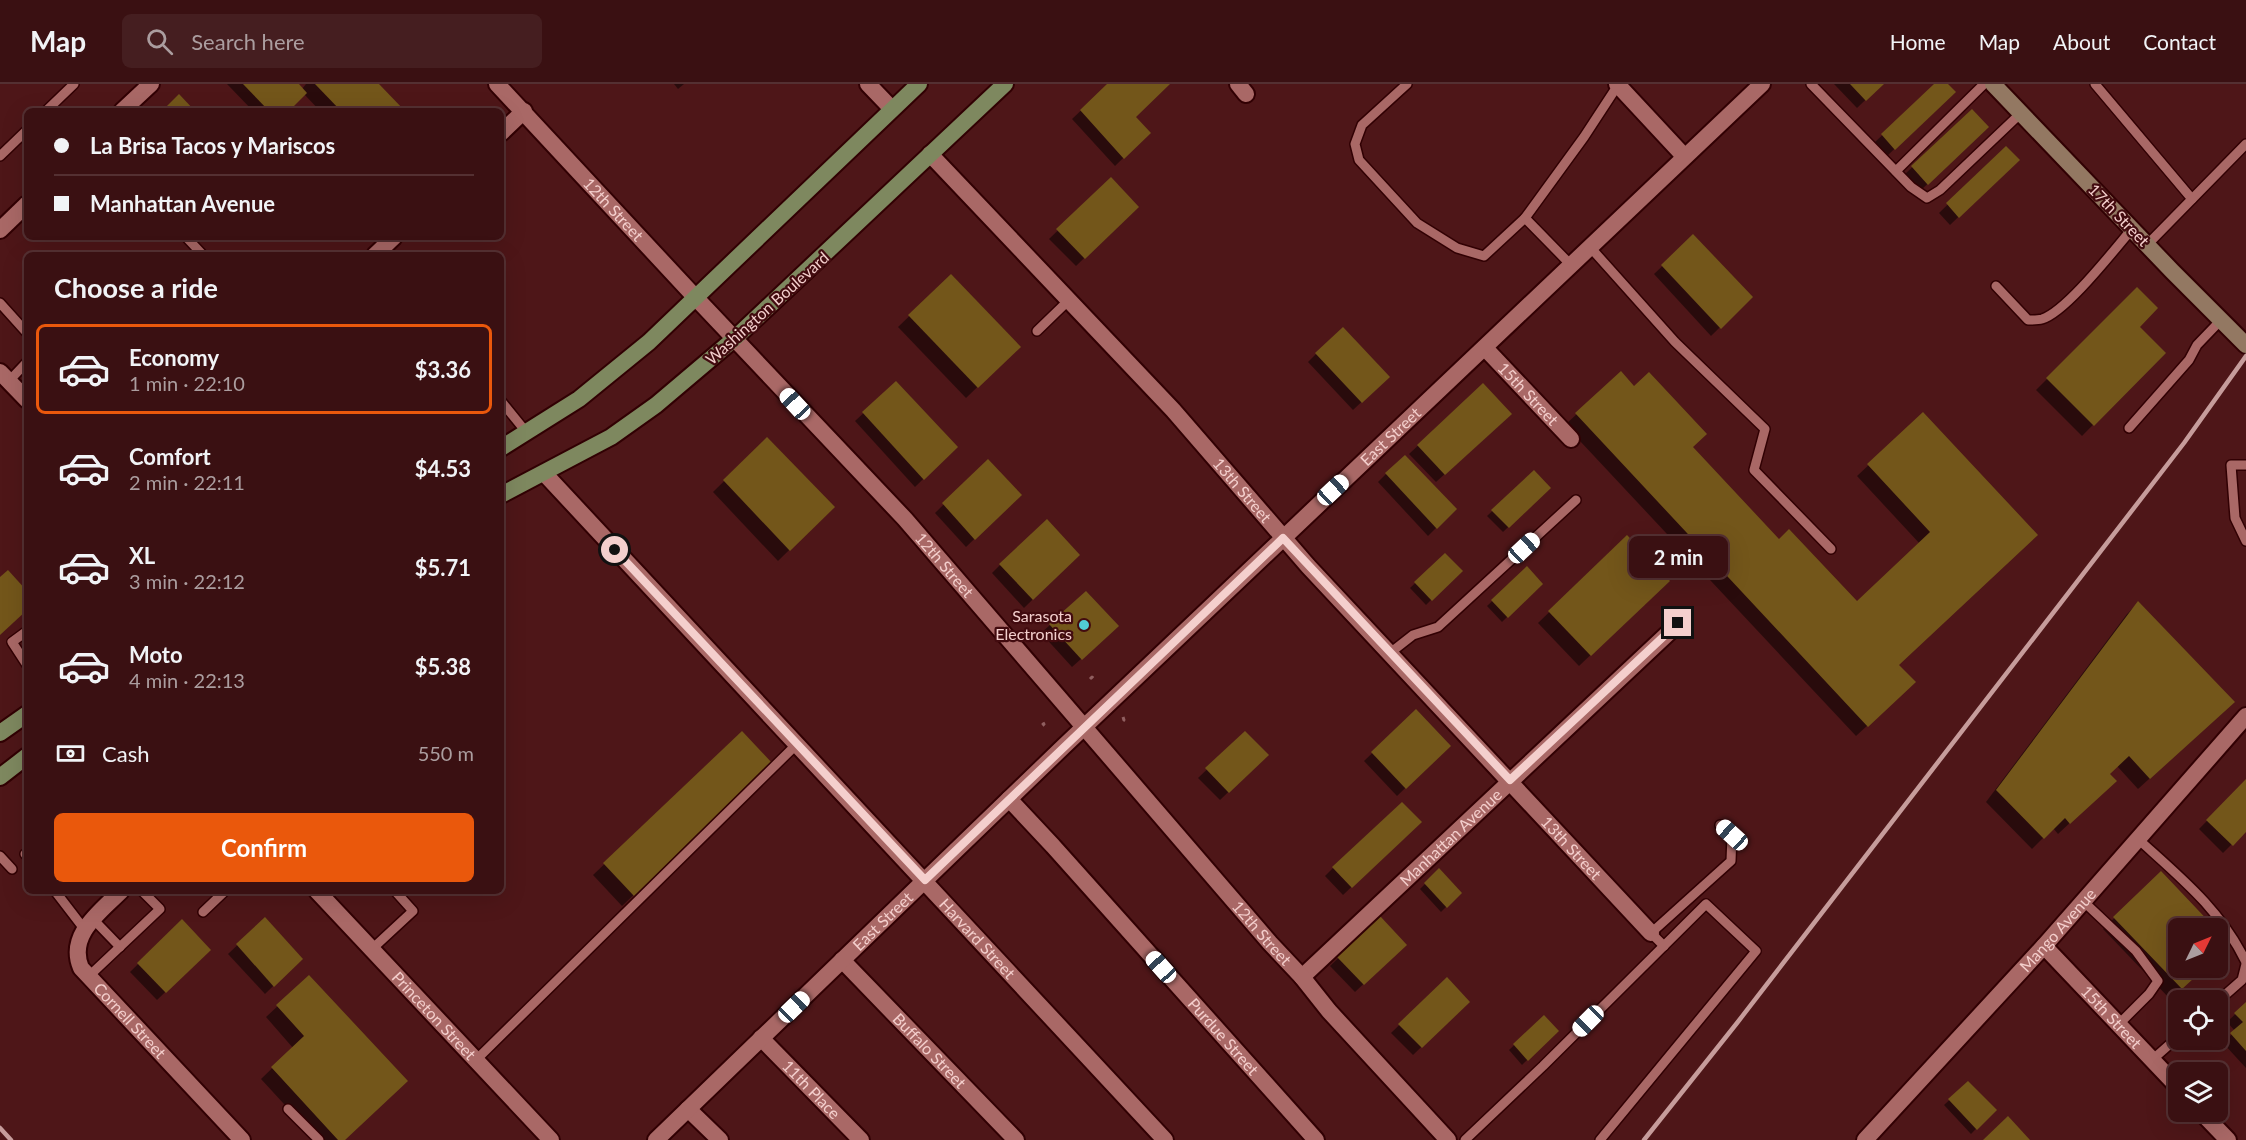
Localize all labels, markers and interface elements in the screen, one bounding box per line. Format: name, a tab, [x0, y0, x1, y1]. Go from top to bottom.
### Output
search box	[122, 14, 542, 68]
text: Map	[30, 24, 86, 58]
icon: search	[143, 25, 176, 58]
text: Search here	[191, 28, 305, 55]
text: Home	[1890, 29, 1946, 54]
text: Map	[1979, 29, 2020, 54]
text: About	[2053, 29, 2110, 54]
text: Contact	[2143, 29, 2216, 54]
text: La Brisa Tacos y Mariscos	[90, 132, 335, 159]
street label: 12th Street	[580, 173, 648, 245]
street label: 17th Street	[2085, 179, 2154, 250]
text: Manhattan Avenue	[90, 190, 275, 217]
street label: Washington Boulevard	[701, 247, 832, 368]
text: Choose a ride	[54, 271, 218, 304]
icon: car	[57, 342, 111, 396]
text: Economy	[129, 344, 219, 371]
text: $3.36	[415, 356, 471, 383]
street label: 15th Street	[1494, 358, 1563, 429]
text: 1 min · 22:10	[129, 371, 245, 395]
car	[776, 385, 814, 423]
street label: East Street	[1356, 403, 1424, 469]
icon: car	[57, 441, 111, 495]
text: Comfort	[129, 443, 211, 470]
street label: 13th Street	[1210, 454, 1276, 526]
text: $4.53	[415, 455, 471, 482]
text: 2 min · 22:11	[129, 470, 245, 494]
car	[1314, 471, 1352, 509]
street label: 12th Street	[912, 528, 978, 601]
car	[1505, 529, 1543, 567]
route start	[601, 536, 628, 563]
callout: 2 min	[1628, 536, 1728, 578]
icon: car	[57, 540, 111, 594]
text: XL	[129, 542, 155, 569]
text: 2 min	[1654, 545, 1703, 569]
text: $5.71	[415, 554, 471, 581]
text: 3 min · 22:12	[129, 569, 245, 593]
place label: Sarasota Electronics	[995, 606, 1072, 643]
route end	[1664, 609, 1691, 636]
marker: Sarasota Electronics	[1077, 618, 1091, 632]
icon: car	[57, 639, 111, 693]
text: Moto	[129, 641, 183, 668]
text: $5.38	[415, 653, 471, 680]
text: 4 min · 22:13	[129, 668, 245, 692]
icon: cash	[54, 737, 87, 770]
text: Cash	[102, 740, 149, 767]
text: 550 m	[418, 741, 474, 765]
street label: Manhattan Avenue	[1395, 785, 1505, 889]
street label: 13th Street	[1538, 812, 1606, 883]
button: Confirm	[54, 813, 474, 882]
car	[1713, 816, 1751, 854]
street label: Mango Avenue	[2015, 884, 2099, 975]
street label: East Street	[848, 887, 916, 954]
street label: Harvard Street	[936, 894, 1020, 982]
street label: 12th Street	[1229, 897, 1296, 969]
north arrow	[2168, 918, 2228, 978]
map controls	[2168, 918, 2228, 1122]
car	[1142, 948, 1180, 986]
street label: Princeton Street	[389, 967, 481, 1063]
street label: Cornell Street	[90, 978, 171, 1062]
street label: 15th Street	[2078, 981, 2146, 1052]
car	[775, 988, 813, 1026]
button: locate	[2168, 990, 2228, 1050]
street label: Purdue Street	[1185, 994, 1263, 1079]
car	[1569, 1002, 1607, 1040]
street label: Buffalo Street	[889, 1009, 971, 1092]
street label: 11th Place	[779, 1056, 845, 1122]
button: layers	[2168, 1062, 2228, 1122]

